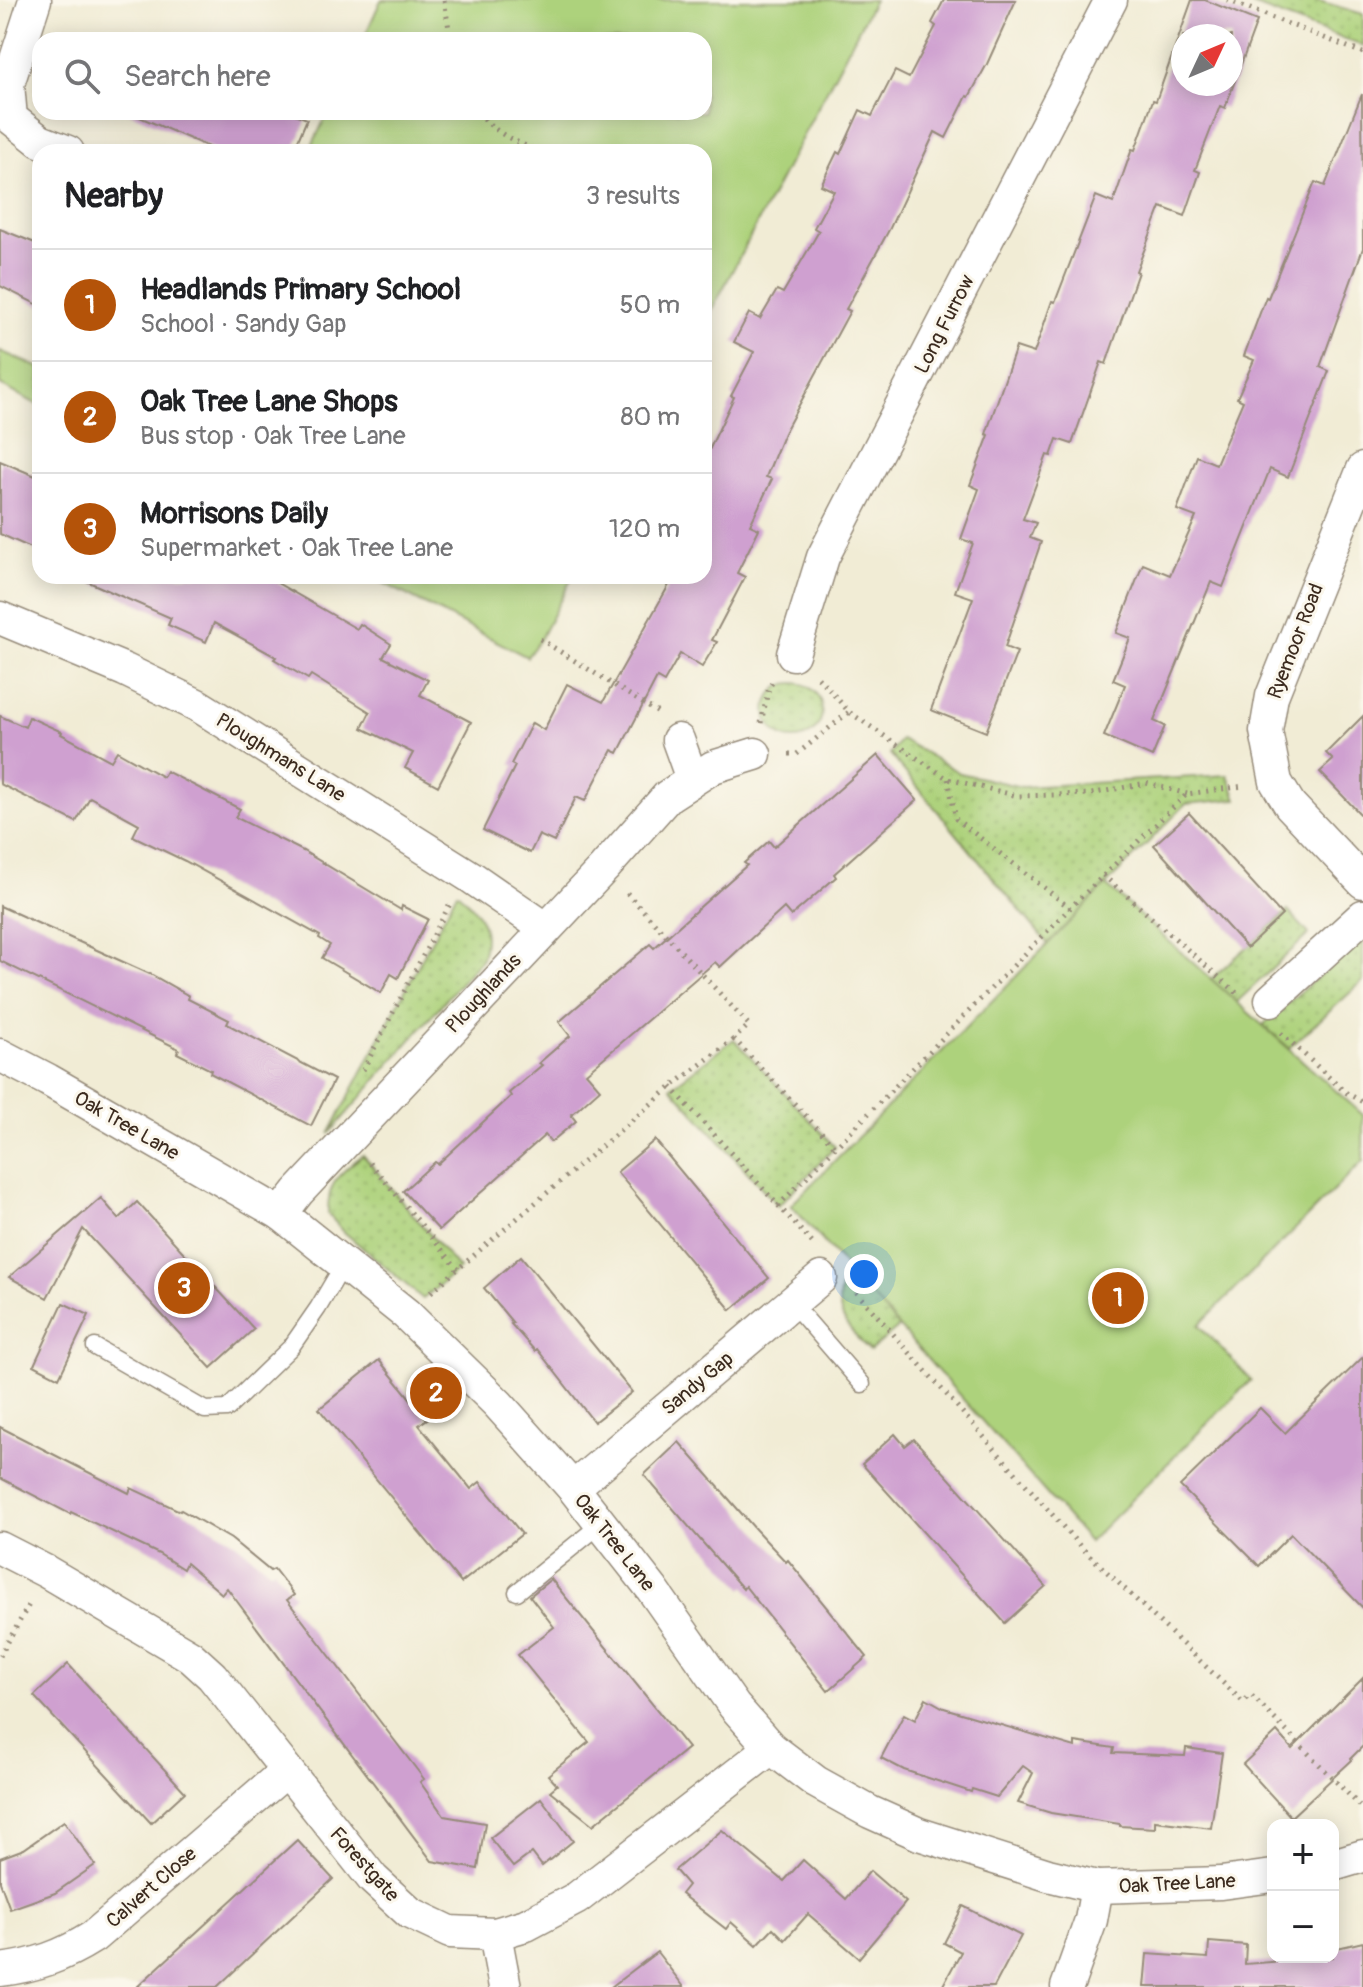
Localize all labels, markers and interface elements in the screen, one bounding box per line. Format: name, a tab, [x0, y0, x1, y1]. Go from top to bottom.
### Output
north arrow	[1171, 24, 1243, 96]
search box	[32, 32, 712, 120]
icon: search	[60, 54, 104, 98]
text: Search here	[124, 58, 271, 95]
text: Nearby	[64, 175, 163, 218]
text: 3 results	[586, 180, 680, 212]
street label: Long Furrow	[909, 270, 980, 378]
text: Headlands Primary School	[140, 271, 461, 308]
text: 1	[85, 289, 95, 321]
text: 50 m	[619, 289, 680, 321]
text: School · Sandy Gap	[140, 308, 347, 340]
text: Oak Tree Lane Shops	[140, 383, 398, 420]
text: 2	[83, 401, 97, 433]
text: 80 m	[620, 401, 680, 433]
text: Bus stop · Oak Tree Lane	[140, 420, 406, 452]
text: Morrisons Daily	[140, 495, 328, 532]
text: 3	[83, 513, 97, 545]
text: 120 m	[609, 513, 680, 545]
text: Supermarket · Oak Tree Lane	[140, 532, 453, 564]
street label: Ryemoor Road	[1262, 580, 1329, 702]
street label: Ploughmans Lane	[211, 708, 350, 807]
street label: Ploughlands	[440, 948, 527, 1038]
street label: Oak Tree Lane	[70, 1085, 184, 1166]
your location	[844, 1254, 884, 1294]
pin: 3	[158, 1258, 210, 1318]
pin: 1	[1092, 1268, 1144, 1328]
street label: Sandy Gap	[656, 1346, 738, 1421]
pin: 2	[410, 1363, 462, 1423]
street label: Oak Tree Lane	[569, 1488, 661, 1596]
map controls	[1267, 1819, 1339, 1963]
button: +	[1267, 1819, 1339, 1891]
street label: Forestgate	[325, 1822, 405, 1907]
street label: Calvert Close	[101, 1841, 202, 1933]
street label: Oak Tree Lane	[1118, 1868, 1236, 1899]
button: −	[1267, 1891, 1339, 1963]

